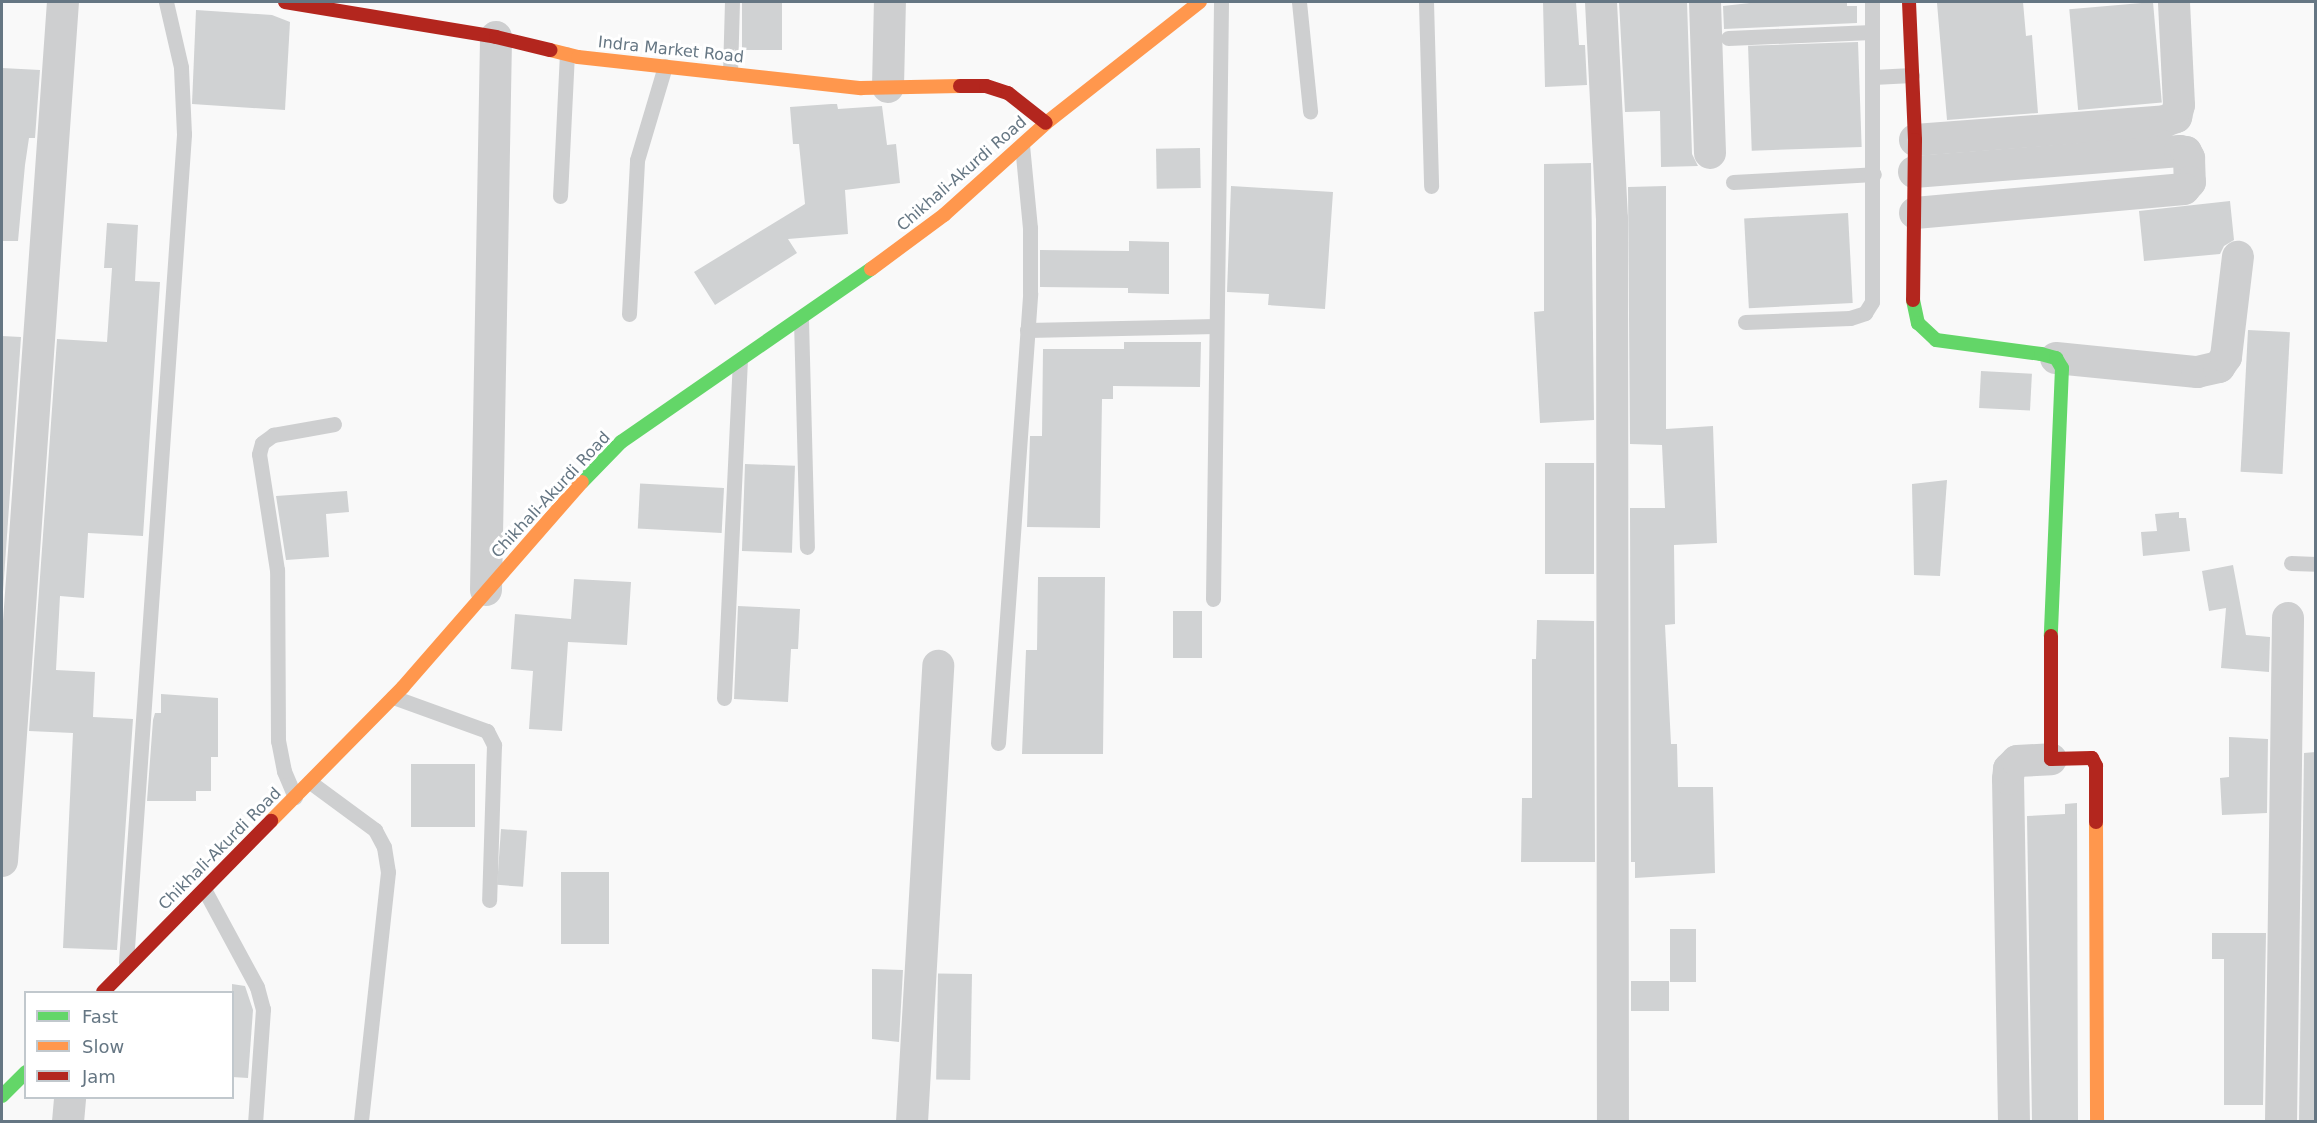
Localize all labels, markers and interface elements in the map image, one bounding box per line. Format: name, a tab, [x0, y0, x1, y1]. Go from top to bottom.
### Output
street label: Indra Market Road	[597, 33, 745, 67]
street label: Chikhali-Akurdi Road	[893, 113, 1031, 235]
street label: Chikhali-Akurdi Road	[488, 428, 614, 562]
street label: Chikhali-Akurdi Road	[155, 784, 285, 914]
legend	[24, 991, 234, 1099]
text: Fast	[82, 1006, 118, 1027]
text: Slow	[82, 1036, 124, 1057]
text: Jam	[82, 1066, 116, 1087]

